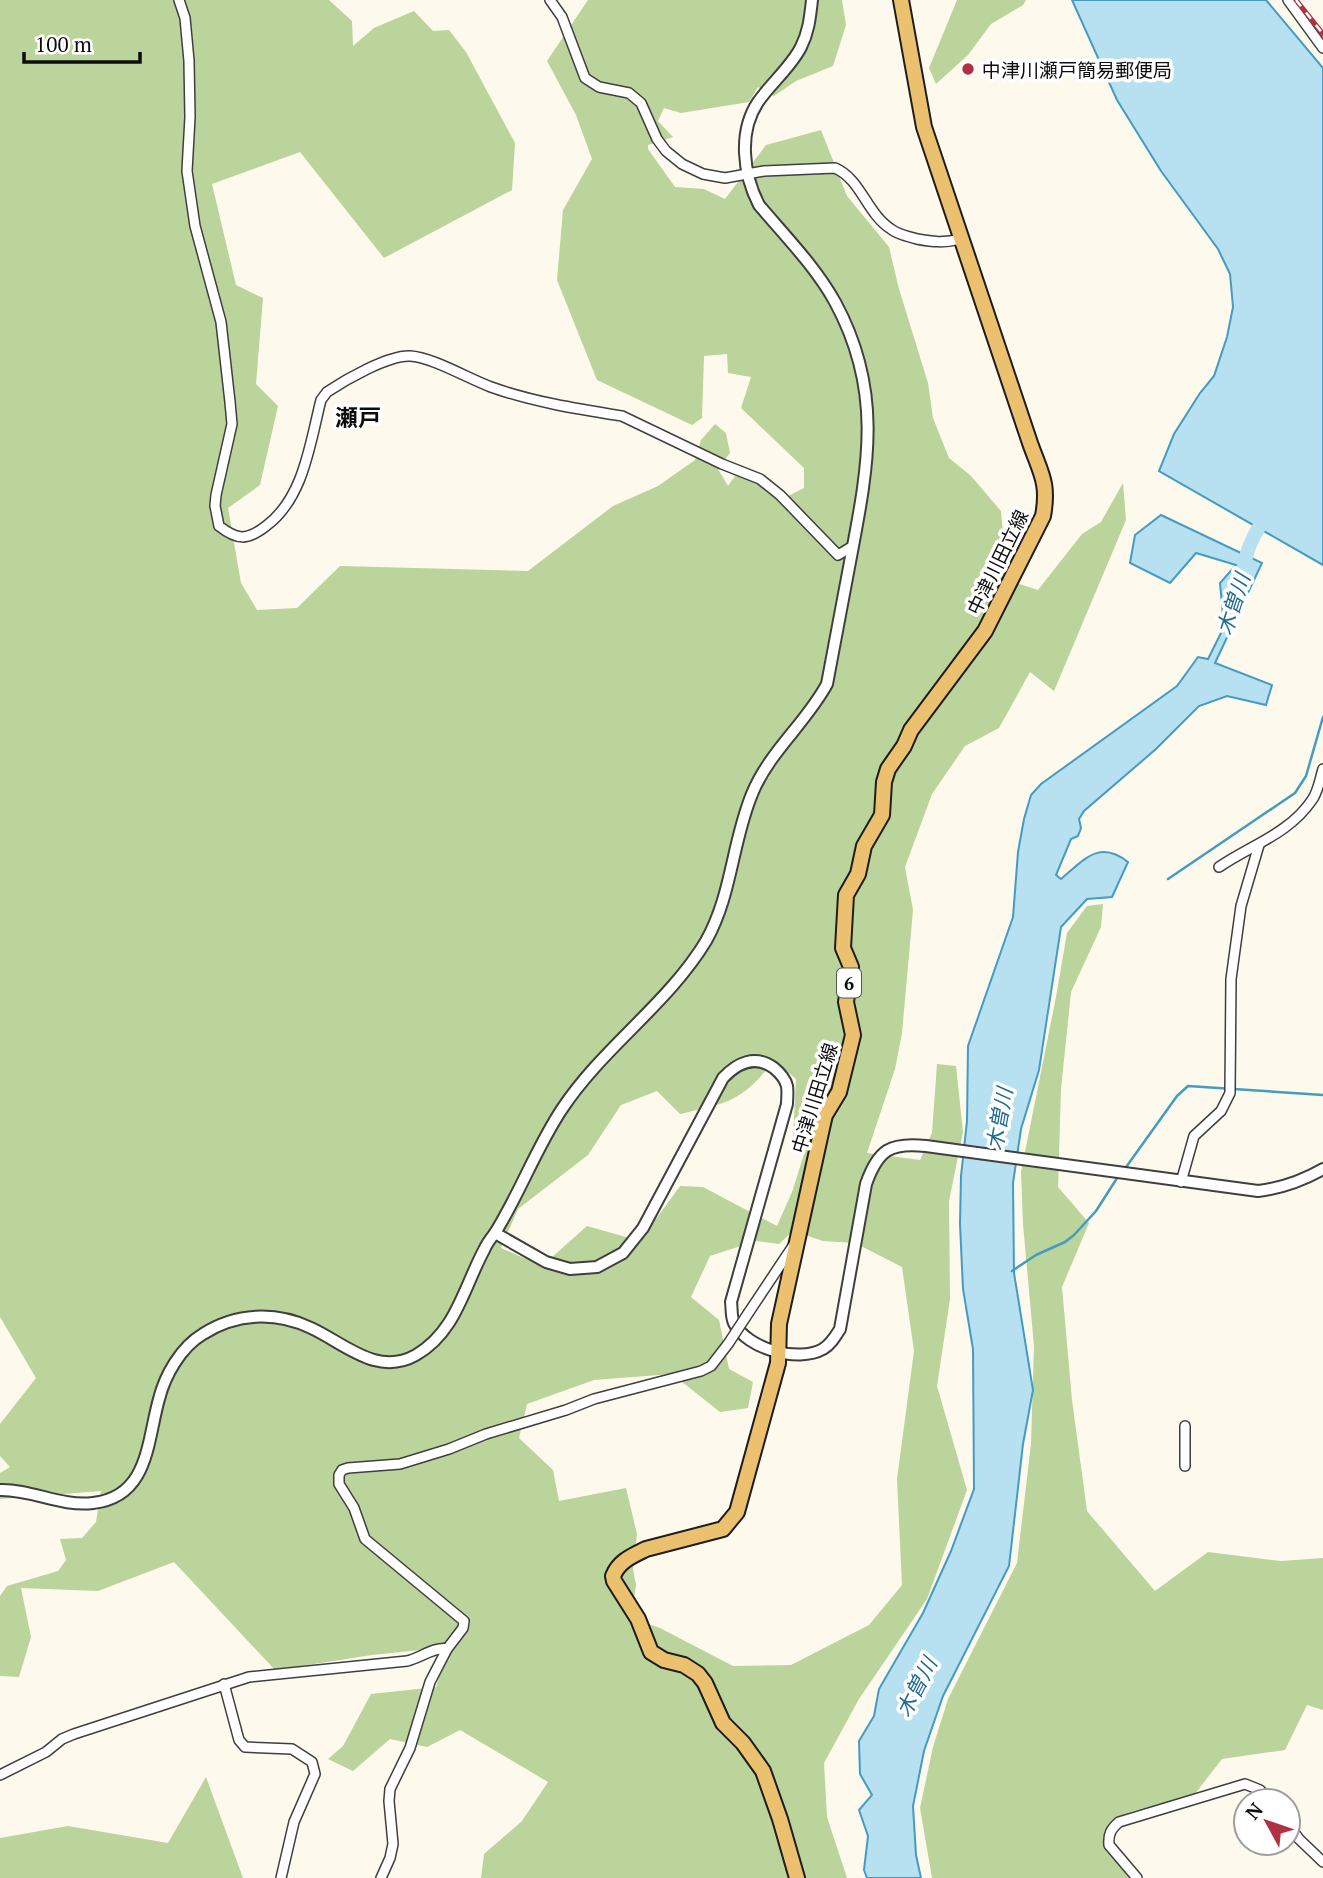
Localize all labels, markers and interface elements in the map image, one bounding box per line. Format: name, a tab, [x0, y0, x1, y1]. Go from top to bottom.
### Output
scale bar	[24, 21, 140, 65]
text: 100 m	[35, 30, 92, 58]
place label: 中津川瀬戸簡易郵便局	[982, 57, 1172, 82]
marker: 中津川瀬戸簡易郵便局	[960, 61, 976, 77]
district label: 瀬戸	[335, 402, 381, 433]
street label: 中津川田立線	[961, 505, 1033, 619]
water label: 木曽川	[1210, 568, 1257, 638]
road number: 6	[837, 968, 861, 998]
street label: 中津川田立線	[785, 1040, 843, 1156]
water label: 木曽川	[980, 1084, 1019, 1152]
water label: 木曽川	[889, 1651, 944, 1721]
north arrow	[1232, 1787, 1302, 1857]
text: N	[1239, 1797, 1268, 1824]

